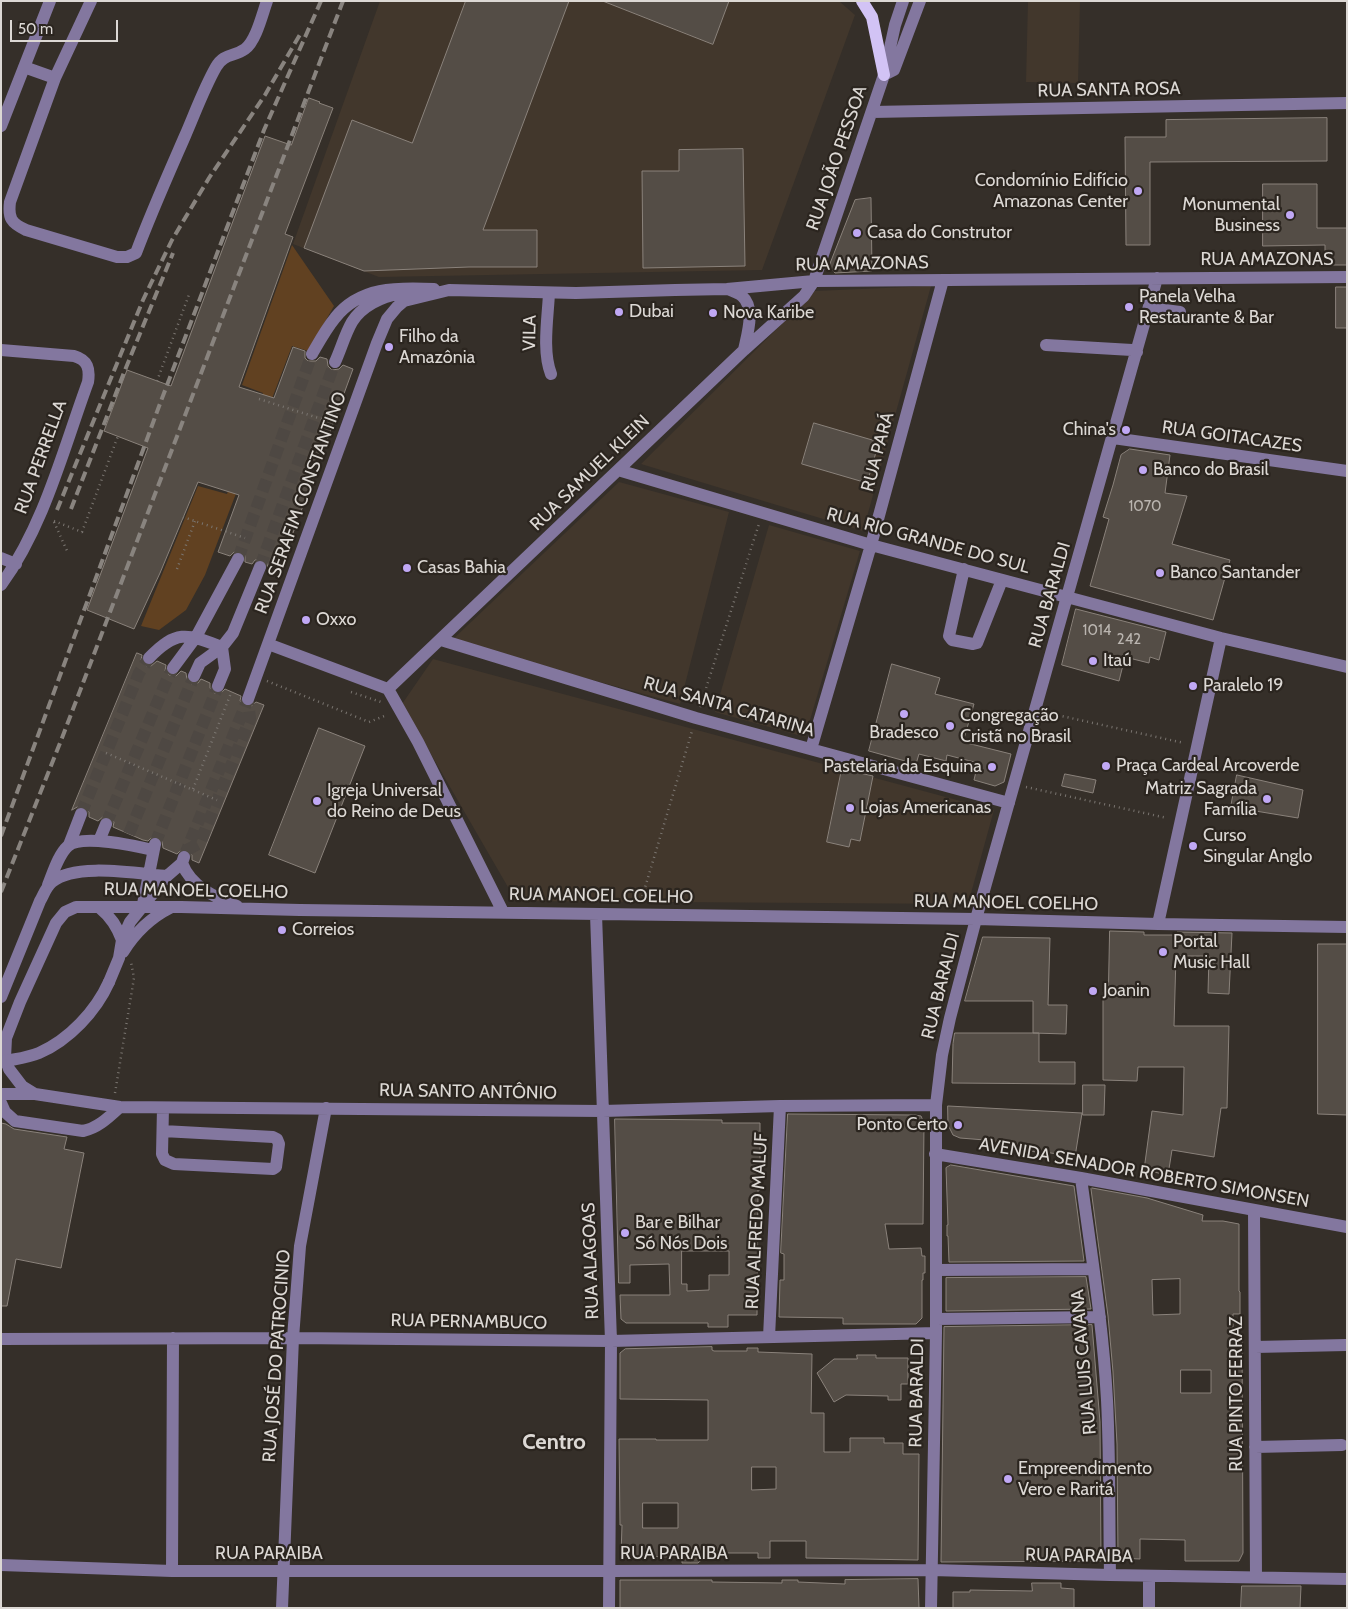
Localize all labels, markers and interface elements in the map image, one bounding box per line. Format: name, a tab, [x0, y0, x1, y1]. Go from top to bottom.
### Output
scale bar	[12, 10, 120, 42]
text: 50 m	[18, 20, 53, 38]
street label: RUA SANTA ROSA	[1037, 78, 1181, 102]
street label: RUA JOÃO PESSOA	[802, 83, 872, 233]
place label: Condomínio Edifício Amazonas Center	[975, 170, 1128, 212]
marker: Condomínio Edifício Amazonas Center	[1132, 185, 1144, 197]
place label: Monumental Business	[1182, 194, 1280, 236]
marker: Monumental Business	[1284, 209, 1296, 221]
place label: Casa do Construtor	[867, 222, 1012, 244]
marker: Casa do Construtor	[851, 227, 863, 239]
street label: RUA AMAZONAS	[1200, 249, 1334, 271]
street label: RUA AMAZONAS	[795, 252, 929, 276]
place label: Panela Velha Restaurante & Bar	[1139, 286, 1274, 328]
place label: Dubai	[629, 301, 674, 323]
marker: Panela Velha Restaurante & Bar	[1123, 301, 1135, 313]
place label: Nova Karibe	[723, 302, 814, 324]
marker: Dubai	[613, 306, 625, 318]
marker: Nova Karibe	[707, 307, 719, 319]
street label: VILA	[519, 315, 541, 351]
place label: Filho da Amazônia	[399, 326, 475, 368]
marker: Filho da Amazônia	[383, 341, 395, 353]
street label: RUA SERAFIM CONSTANTINO	[251, 389, 351, 617]
street label: RUA PERRELLA	[10, 397, 72, 517]
street label: RUA PARÁ	[857, 410, 899, 494]
street label: RUA SAMUEL KLEIN	[526, 411, 654, 535]
street label: RUA GOITACAZES	[1161, 416, 1303, 458]
place label: China's	[1063, 419, 1116, 441]
marker: China's	[1120, 424, 1132, 436]
place label: Banco do Brasil	[1153, 459, 1269, 481]
marker: Banco do Brasil	[1137, 464, 1149, 476]
house number: 1070	[1128, 498, 1162, 516]
street label: RUA RIO GRANDE DO SUL	[824, 503, 1032, 579]
street label: RUA BARALDI	[1025, 540, 1075, 650]
place label: Casas Bahia	[417, 557, 506, 579]
marker: Casas Bahia	[401, 562, 413, 574]
place label: Banco Santander	[1170, 562, 1300, 584]
marker: Banco Santander	[1154, 567, 1166, 579]
place label: Oxxo	[316, 609, 356, 631]
marker: Oxxo	[300, 614, 312, 626]
house number: 1014	[1083, 622, 1111, 640]
house number: 242	[1117, 631, 1141, 649]
place label: Itaú	[1103, 650, 1132, 672]
marker: Itaú	[1087, 655, 1099, 667]
street label: RUA SANTA CATARINA	[641, 672, 817, 742]
place label: Paralelo 19	[1203, 675, 1283, 697]
marker: Paralelo 19	[1187, 680, 1199, 692]
place label: Congregação Cristã no Brasil	[960, 705, 1071, 748]
marker: Bradesco	[898, 708, 910, 720]
marker: Congregação Cristã no Brasil	[944, 720, 956, 732]
place label: Bradesco	[869, 722, 939, 744]
place label: Praça Cardeal Arcoverde	[1116, 755, 1299, 777]
place label: Pastelaria da Esquina	[824, 756, 982, 778]
marker: Praça Cardeal Arcoverde	[1100, 760, 1112, 772]
marker: Pastelaria da Esquina	[986, 761, 998, 773]
place label: Matriz Sagrada Família	[1145, 778, 1257, 821]
place label: Igreja Universal do Reino de Deus	[327, 780, 461, 822]
marker: Matriz Sagrada Família	[1261, 793, 1273, 805]
marker: Igreja Universal do Reino de Deus	[311, 795, 323, 807]
place label: Lojas Americanas	[860, 797, 991, 819]
marker: Lojas Americanas	[844, 802, 856, 814]
place label: Curso Singular Anglo	[1203, 825, 1312, 868]
marker: Curso Singular Anglo	[1187, 840, 1199, 852]
street label: RUA MANOEL COELHO	[104, 879, 288, 903]
street label: RUA MANOEL COELHO	[509, 884, 693, 908]
street label: RUA MANOEL COELHO	[914, 891, 1098, 915]
place label: Correios	[292, 919, 354, 941]
marker: Correios	[276, 924, 288, 936]
street label: RUA BARALDI	[917, 930, 965, 1042]
place label: Portal Music Hall	[1173, 931, 1250, 974]
marker: Portal Music Hall	[1157, 946, 1169, 958]
place label: Joanin	[1103, 980, 1150, 1002]
marker: Joanin	[1087, 985, 1099, 997]
street label: RUA SANTO ANTÔNIO	[379, 1080, 557, 1104]
place label: Ponto Certo	[857, 1114, 948, 1136]
marker: Ponto Certo	[952, 1119, 964, 1131]
street label: RUA ALFREDO MALUF	[742, 1132, 772, 1310]
street label: AVENIDA SENADOR ROBERTO SIMONSEN	[977, 1133, 1311, 1213]
street label: RUA ALAGOAS	[578, 1202, 604, 1320]
place label: Bar e Bilhar Só Nós Dois	[635, 1212, 727, 1254]
marker: Bar e Bilhar Só Nós Dois	[619, 1227, 631, 1239]
street label: RUA JOSÉ DO PATROCINIO	[259, 1249, 295, 1463]
street label: RUA LUIS CAVANA	[1067, 1288, 1101, 1436]
street label: RUA PERNAMBUCO	[391, 1310, 547, 1334]
street label: RUA PINTO FERRAZ	[1226, 1316, 1248, 1472]
street label: RUA BARALDI	[905, 1338, 929, 1448]
district label: Centro	[522, 1430, 586, 1456]
place label: Empreendimento Vero e Raritá	[1018, 1458, 1152, 1500]
marker: Empreendimento Vero e Raritá	[1002, 1473, 1014, 1485]
street label: RUA PARAIBA	[215, 1543, 323, 1565]
street label: RUA PARAIBA	[620, 1543, 728, 1565]
street label: RUA PARAIBA	[1025, 1544, 1133, 1568]

